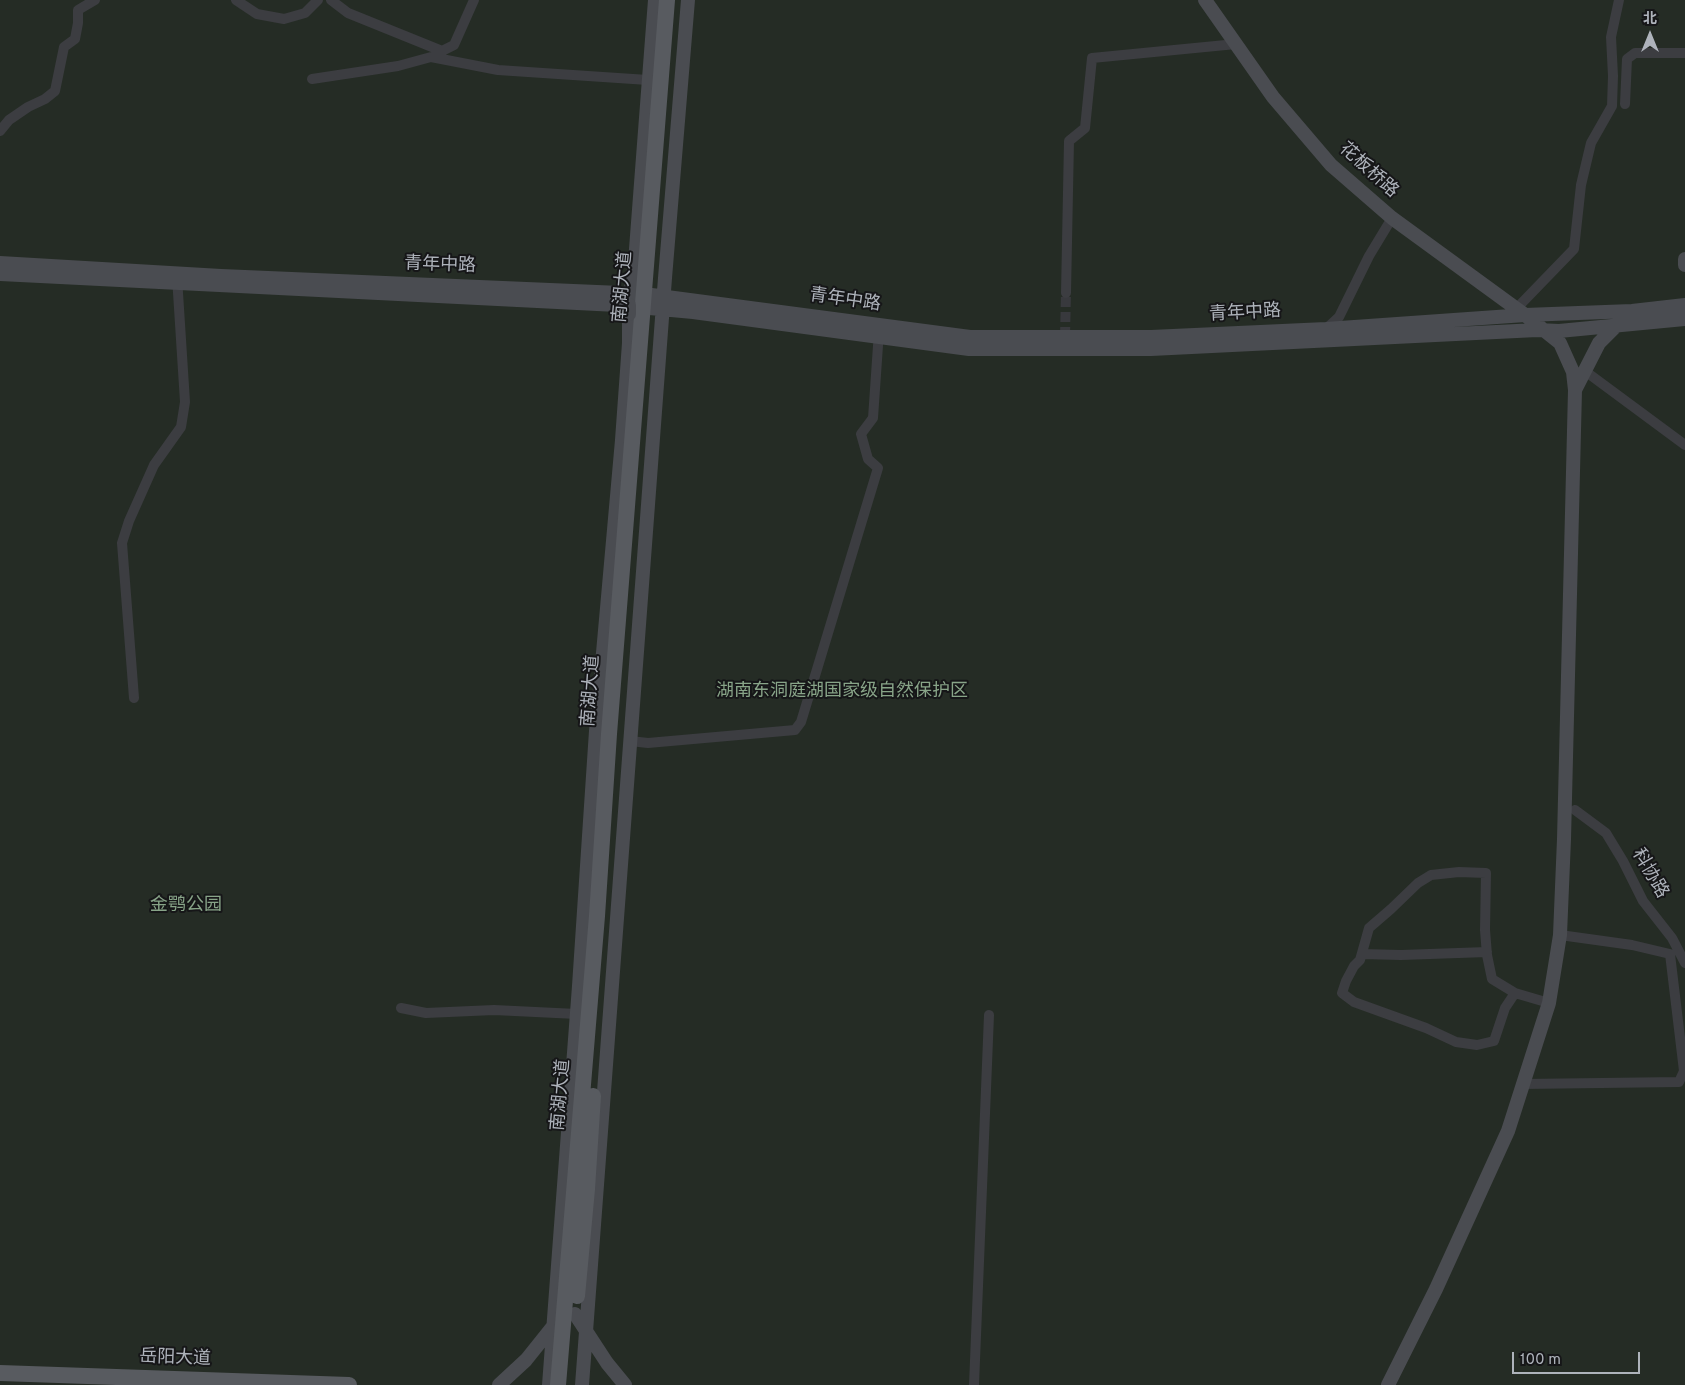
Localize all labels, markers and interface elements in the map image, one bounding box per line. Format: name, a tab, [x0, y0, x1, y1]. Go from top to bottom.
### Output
north arrow	[1625, 10, 1675, 60]
text: 北	[1643, 11, 1657, 28]
street label: 花板桥路	[1334, 139, 1402, 203]
street label: 南湖大道	[610, 250, 638, 324]
street label: 青年中路	[404, 254, 476, 278]
street label: 青年中路	[808, 285, 882, 317]
street label: 青年中路	[1208, 301, 1282, 327]
street label: 南湖大道	[579, 654, 605, 728]
park label: 湖南东洞庭湖国家级自然保护区	[716, 681, 968, 703]
street label: 科协路	[1626, 845, 1672, 903]
park label: 金鹗公园	[150, 895, 222, 917]
street label: 南湖大道	[548, 1058, 576, 1132]
scale bar	[1515, 1342, 1642, 1374]
street label: 岳阳大道	[139, 1347, 211, 1371]
text: 100 m	[1520, 1351, 1561, 1370]

